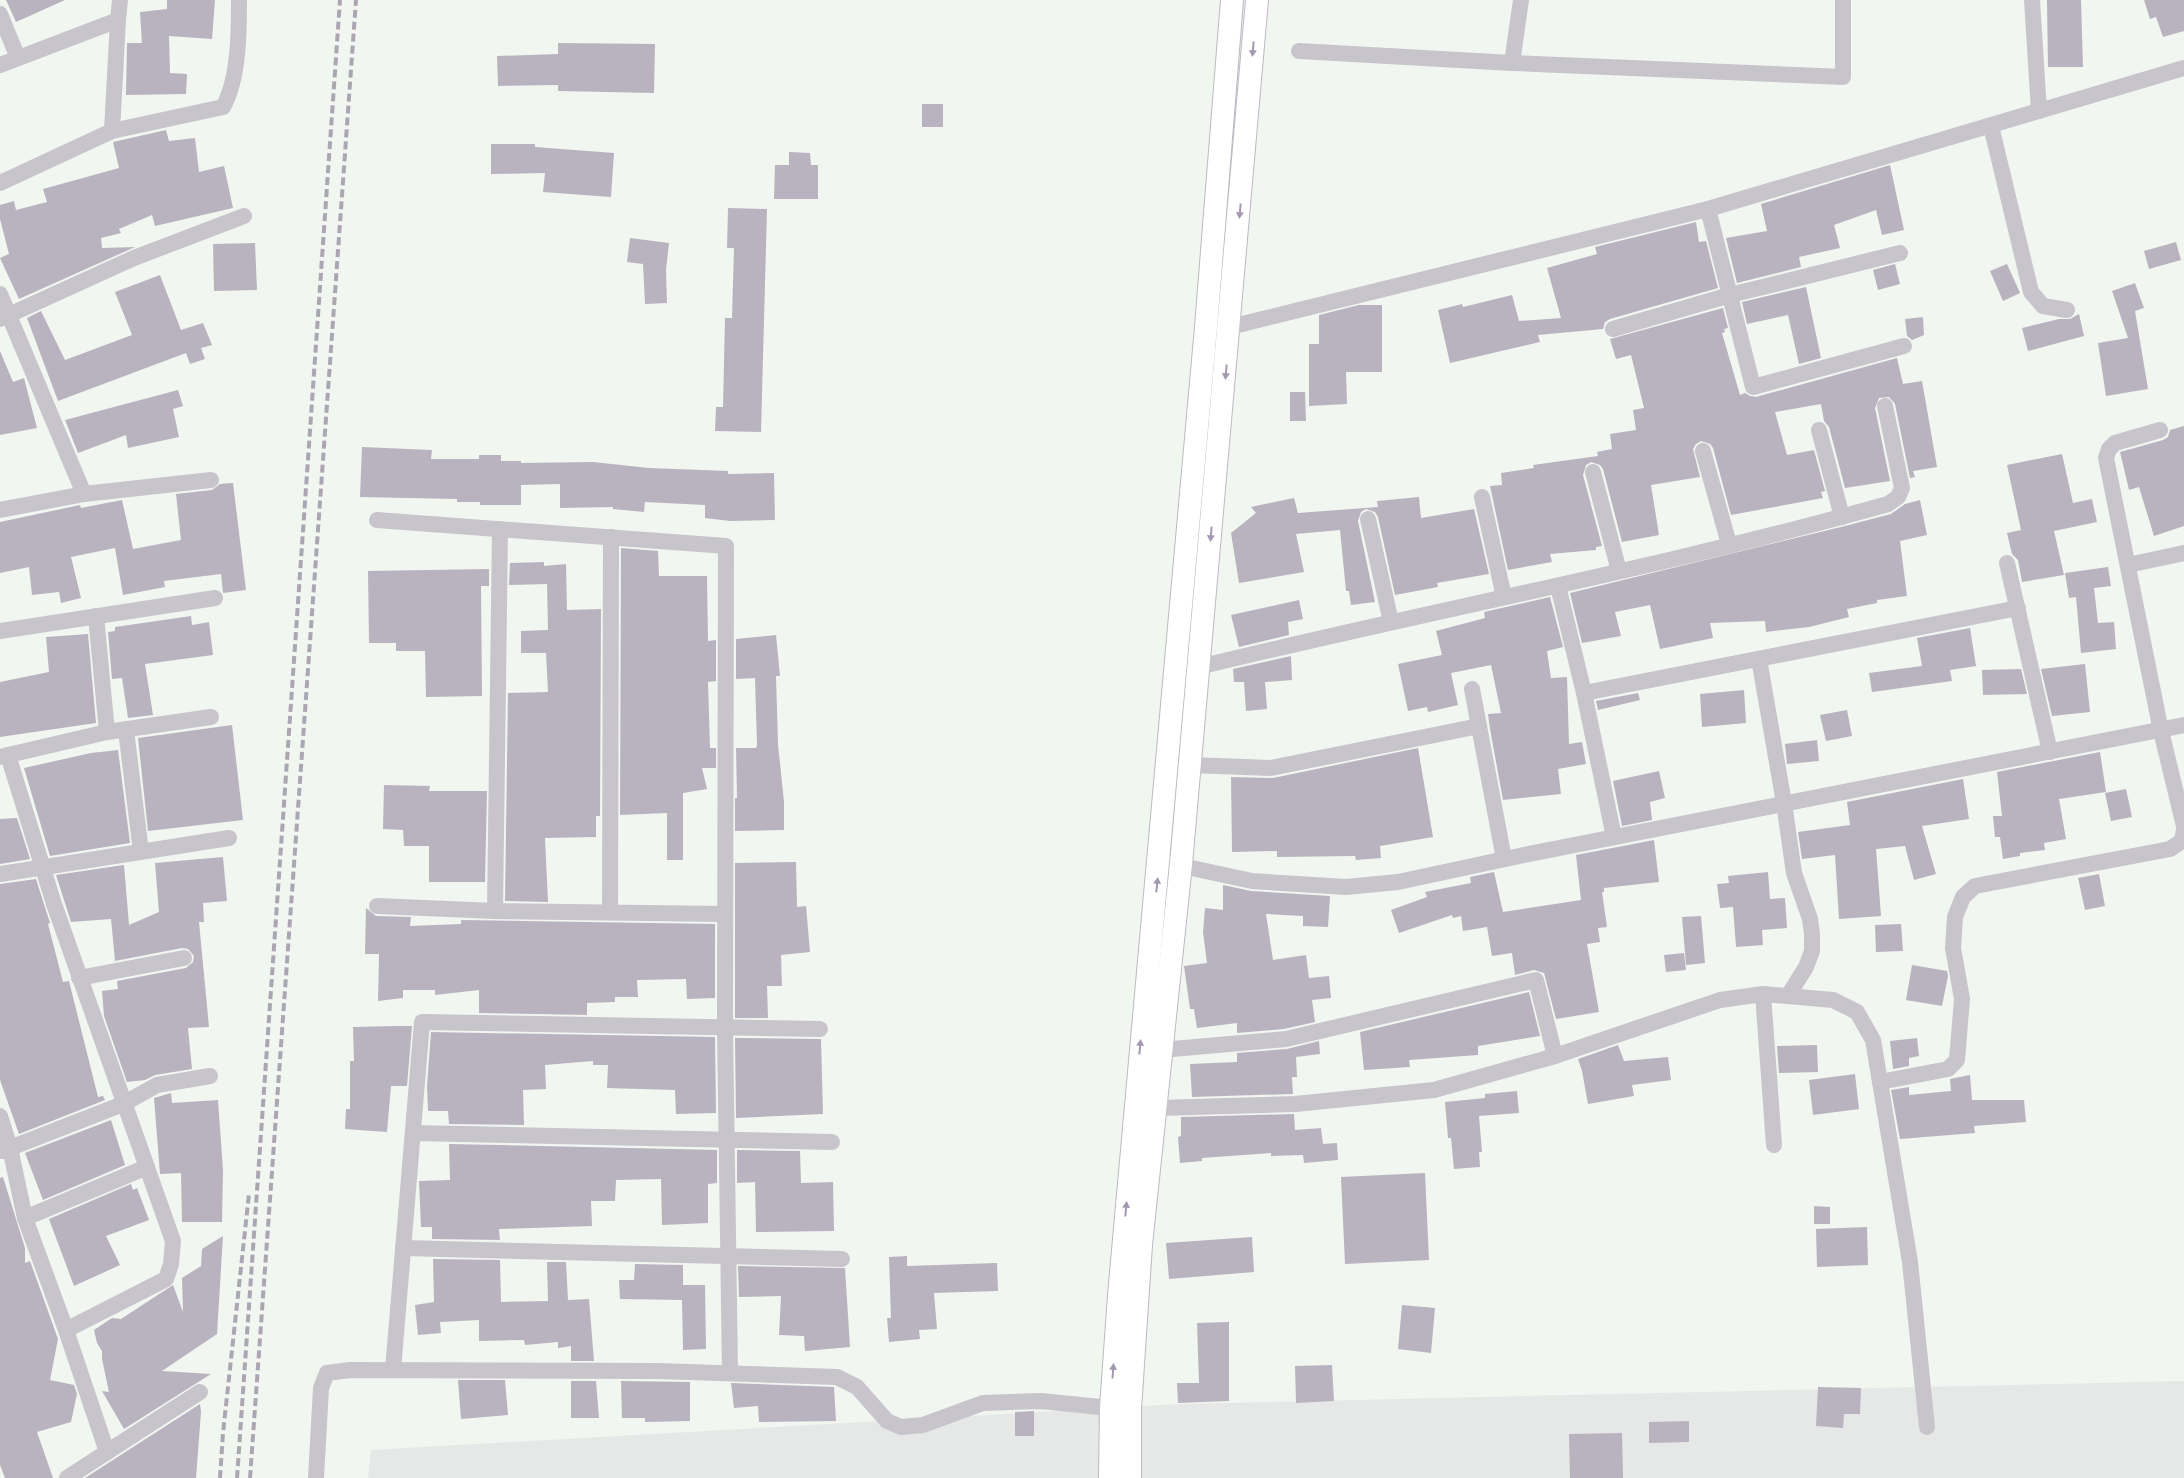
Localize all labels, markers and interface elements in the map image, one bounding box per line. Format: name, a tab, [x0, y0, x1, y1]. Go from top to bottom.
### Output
one-way arrow	[1249, 41, 1257, 57]
one-way arrow	[1236, 203, 1244, 219]
one-way arrow	[1221, 365, 1229, 381]
one-way arrow	[1207, 527, 1215, 543]
one-way arrow	[1153, 877, 1161, 893]
one-way arrow	[1137, 1039, 1145, 1055]
one-way arrow	[1122, 1201, 1130, 1217]
one-way arrow	[1110, 1363, 1118, 1379]

